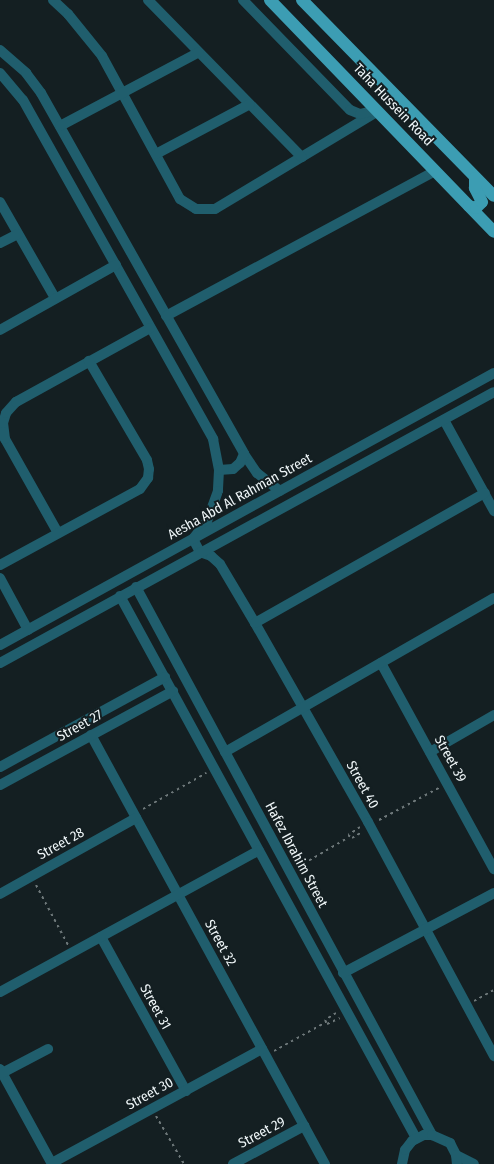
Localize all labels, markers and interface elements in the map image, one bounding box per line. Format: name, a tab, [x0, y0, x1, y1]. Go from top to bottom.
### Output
street label: Taha Hussein Road	[349, 60, 437, 150]
street label: Aesha Abd Al Rahman Street	[165, 450, 315, 544]
street label: Street 27	[54, 707, 106, 745]
street label: Street 39	[430, 733, 470, 785]
street label: Street 40	[342, 758, 382, 812]
street label: Hafez Ibrahim Street	[261, 799, 331, 911]
street label: Street 28	[35, 824, 87, 864]
street label: Street 32	[201, 917, 239, 969]
street label: Street 31	[136, 981, 174, 1033]
street label: Street 30	[123, 1074, 177, 1114]
street label: Street 29	[236, 1114, 288, 1152]

